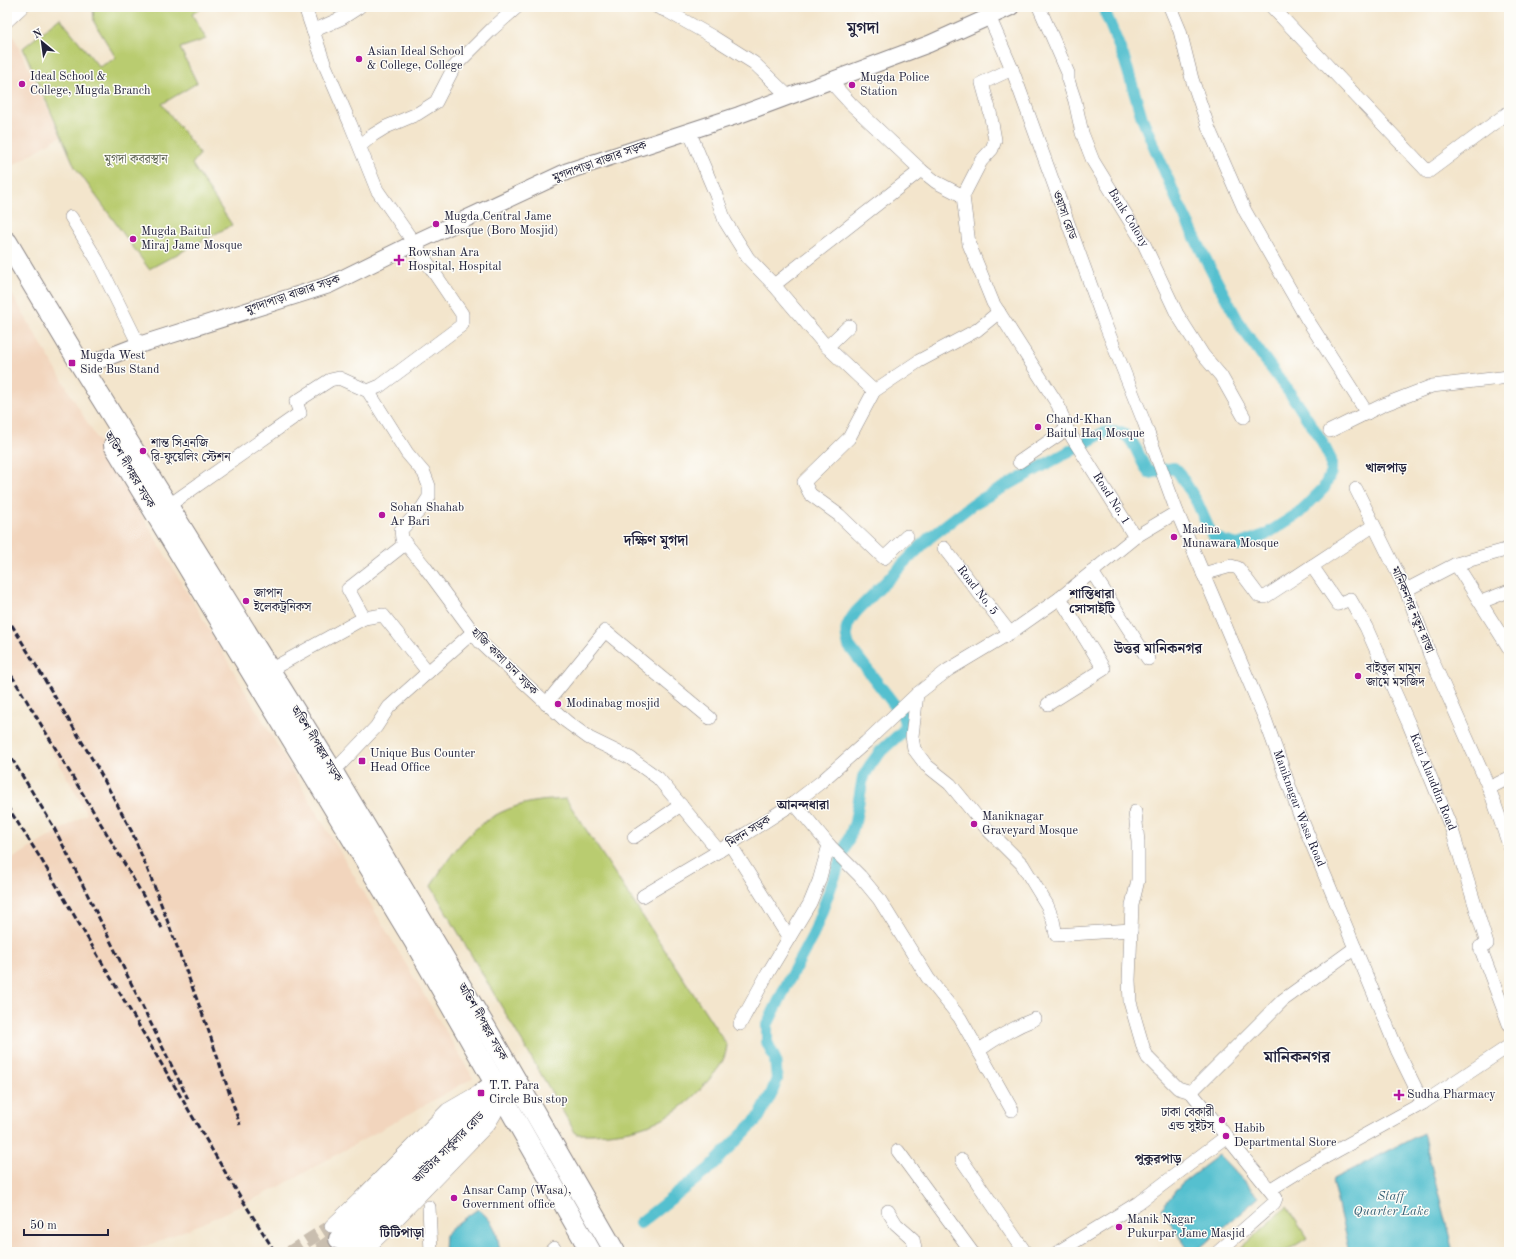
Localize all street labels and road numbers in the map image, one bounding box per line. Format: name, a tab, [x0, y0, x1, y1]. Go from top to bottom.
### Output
street label: মুগদাপাড়া বাজার সড়ক	[550, 139, 649, 186]
street label: Bank Colony	[1106, 187, 1151, 250]
street label: ওয়াসা রোড	[1050, 189, 1079, 241]
street label: মুগদাপাড়া বাজার সড়ক	[243, 273, 342, 318]
street label: অতিশ দীপঙ্কর সড়ক	[101, 427, 159, 511]
street label: Road No. 1	[1090, 471, 1132, 527]
street label: মানিকনগর নতুন রাস্তা	[1388, 563, 1438, 655]
street label: Road No. 5	[954, 564, 1001, 618]
street label: হাজি কালা চান সড়ক	[468, 624, 542, 698]
street label: অতিশ দীপঙ্কর সড়ক	[287, 702, 347, 784]
street label: Kazi Alauddin Road	[1407, 732, 1458, 833]
street label: Maniknagar Wasa Road	[1271, 749, 1327, 869]
street label: মিলন সড়ক	[722, 811, 774, 851]
street label: অতিশ দীপঙ্কর সড়ক	[455, 979, 512, 1063]
street label: আউটার সার্কুলার রোড	[407, 1107, 488, 1187]

